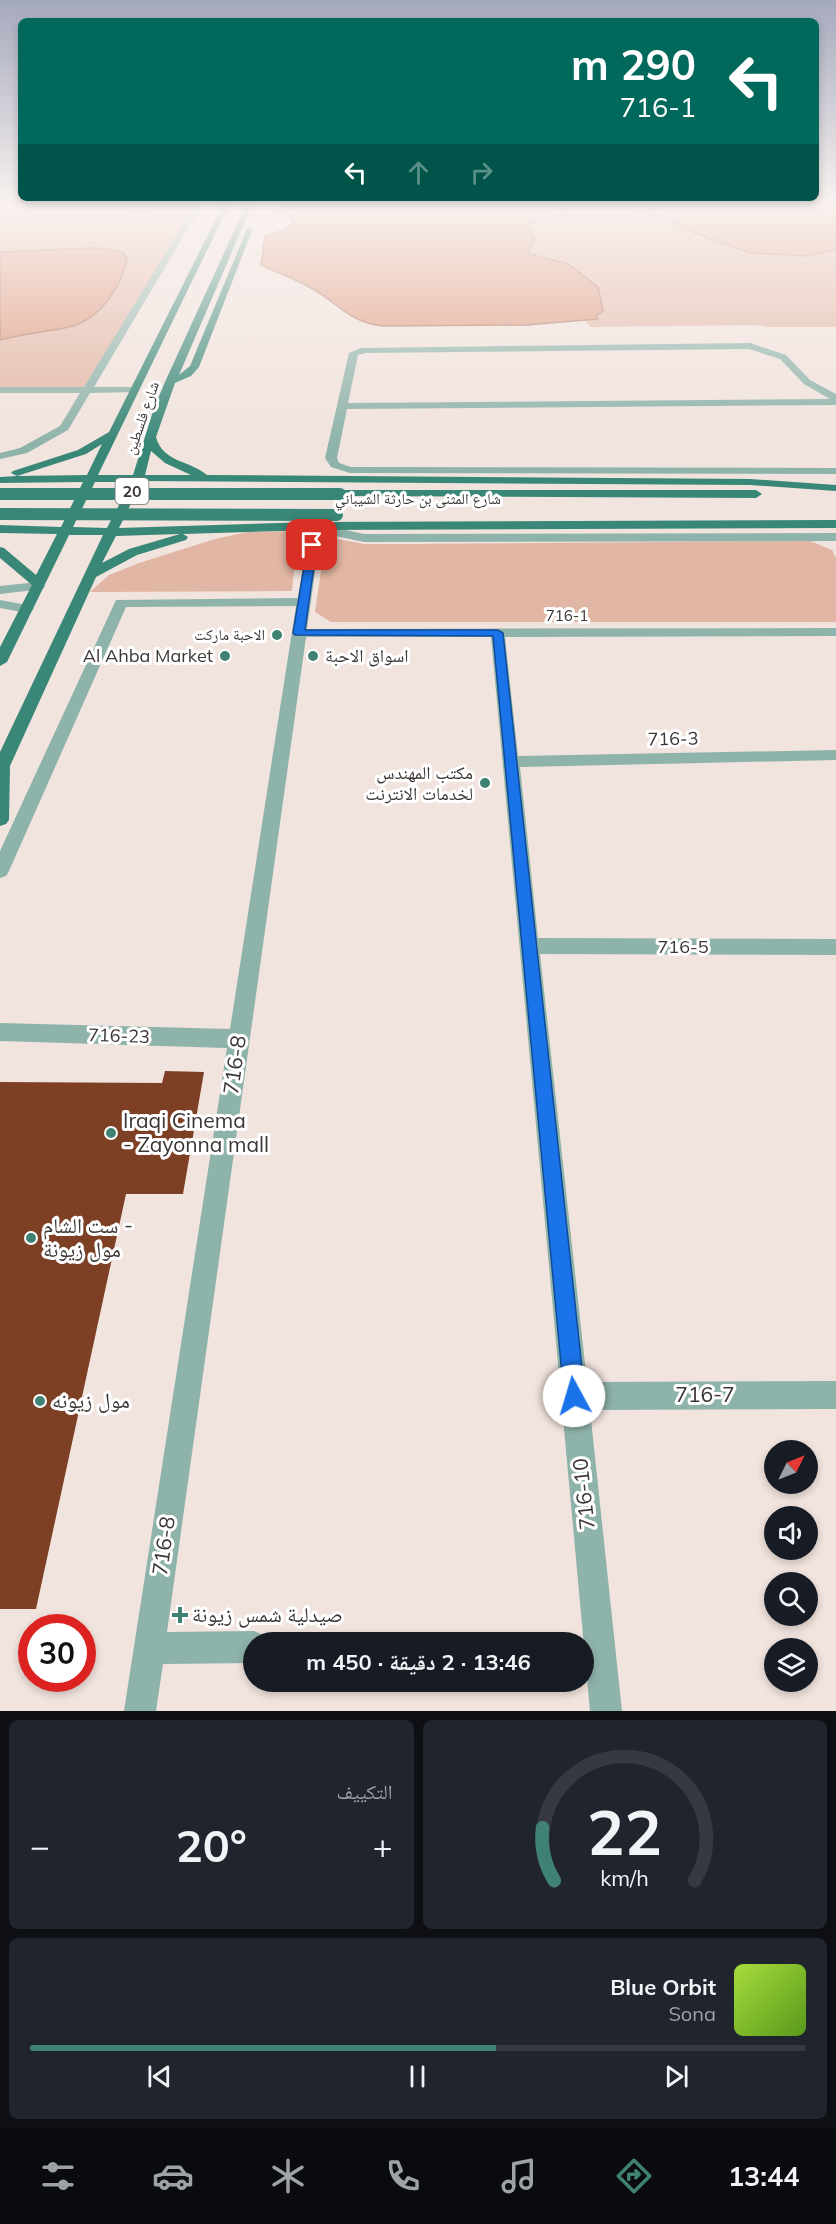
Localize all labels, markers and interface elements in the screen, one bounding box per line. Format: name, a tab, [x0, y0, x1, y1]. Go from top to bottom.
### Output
text: 290 m	[571, 38, 696, 91]
icon: left	[717, 42, 795, 120]
text: 716-1	[620, 90, 696, 124]
icon: left	[339, 156, 372, 189]
icon: ahead	[402, 156, 435, 189]
icon: right	[465, 156, 498, 189]
street label: شارع فلسطين	[120, 379, 164, 457]
road number: 20	[116, 478, 148, 504]
street label: شارع المثنى بن حارثة الشيباني	[335, 489, 501, 511]
pin	[286, 519, 337, 570]
icon: arrive	[295, 528, 328, 561]
street label: 716-1	[546, 606, 588, 625]
place label: الاحبة ماركت	[194, 625, 265, 644]
marker: الاحبة ماركت	[270, 628, 284, 642]
place label: Al Ahba Market	[83, 644, 213, 667]
place label: اسواق الاحبة	[325, 644, 409, 667]
marker: Al Ahba Market	[218, 649, 232, 663]
marker: اسواق الاحبة	[306, 649, 320, 663]
street label: 716-3	[647, 727, 699, 750]
place label: مكتب المهندس لخدمات الانترنت	[365, 761, 473, 805]
marker: مكتب المهندس لخدمات الانترنت	[478, 776, 492, 790]
street label: 716-5	[658, 935, 709, 958]
street label: 716-23	[88, 1023, 150, 1048]
street label: 716-8	[217, 1034, 251, 1096]
place label: Iraqi Cinema - Zayonna mall	[123, 1107, 269, 1157]
marker: Iraqi Cinema - Zayonna mall	[104, 1126, 118, 1140]
place label: ست الشام - مول زيونة	[43, 1212, 133, 1262]
marker: ست الشام - مول زيونة	[24, 1231, 38, 1245]
position arrow	[542, 1364, 606, 1428]
street label: 716-7	[675, 1381, 735, 1407]
place label: مول زيونه	[52, 1387, 130, 1413]
marker: مول زيونه	[33, 1394, 47, 1408]
north arrow	[764, 1440, 818, 1494]
map controls	[764, 1440, 818, 1692]
street label: 716-10	[566, 1457, 600, 1531]
button: sound	[764, 1506, 818, 1560]
street label: 716-8	[146, 1515, 180, 1577]
button: search	[764, 1572, 818, 1626]
place label: صيدلية شمس زيونة	[192, 1601, 343, 1628]
marker: صيدلية شمس زيونة	[173, 1608, 187, 1622]
speed limit sign: 30	[18, 1614, 96, 1692]
button: layers	[764, 1638, 818, 1692]
text: 13:46 · 2 دقيقة · 450 m	[306, 1648, 531, 1676]
text: التكييف	[336, 1779, 393, 1804]
text: 22	[587, 1792, 662, 1871]
text: 20°	[176, 1817, 247, 1873]
text: −	[30, 1825, 50, 1866]
text: +	[373, 1825, 393, 1866]
text: km/h	[600, 1865, 649, 1892]
text: Blue Orbit	[610, 1973, 716, 2001]
text: Sona	[668, 2001, 716, 2026]
icon: previous	[143, 2060, 176, 2093]
icon: pause	[401, 2060, 434, 2093]
icon: next	[660, 2060, 693, 2093]
icon: filters	[37, 2155, 79, 2197]
icon: car	[152, 2155, 194, 2197]
icon: climate	[267, 2155, 309, 2197]
icon: phone	[382, 2155, 424, 2197]
icon: music	[498, 2155, 540, 2197]
icon: directions	[613, 2155, 655, 2197]
text: 13:44	[728, 2159, 799, 2193]

